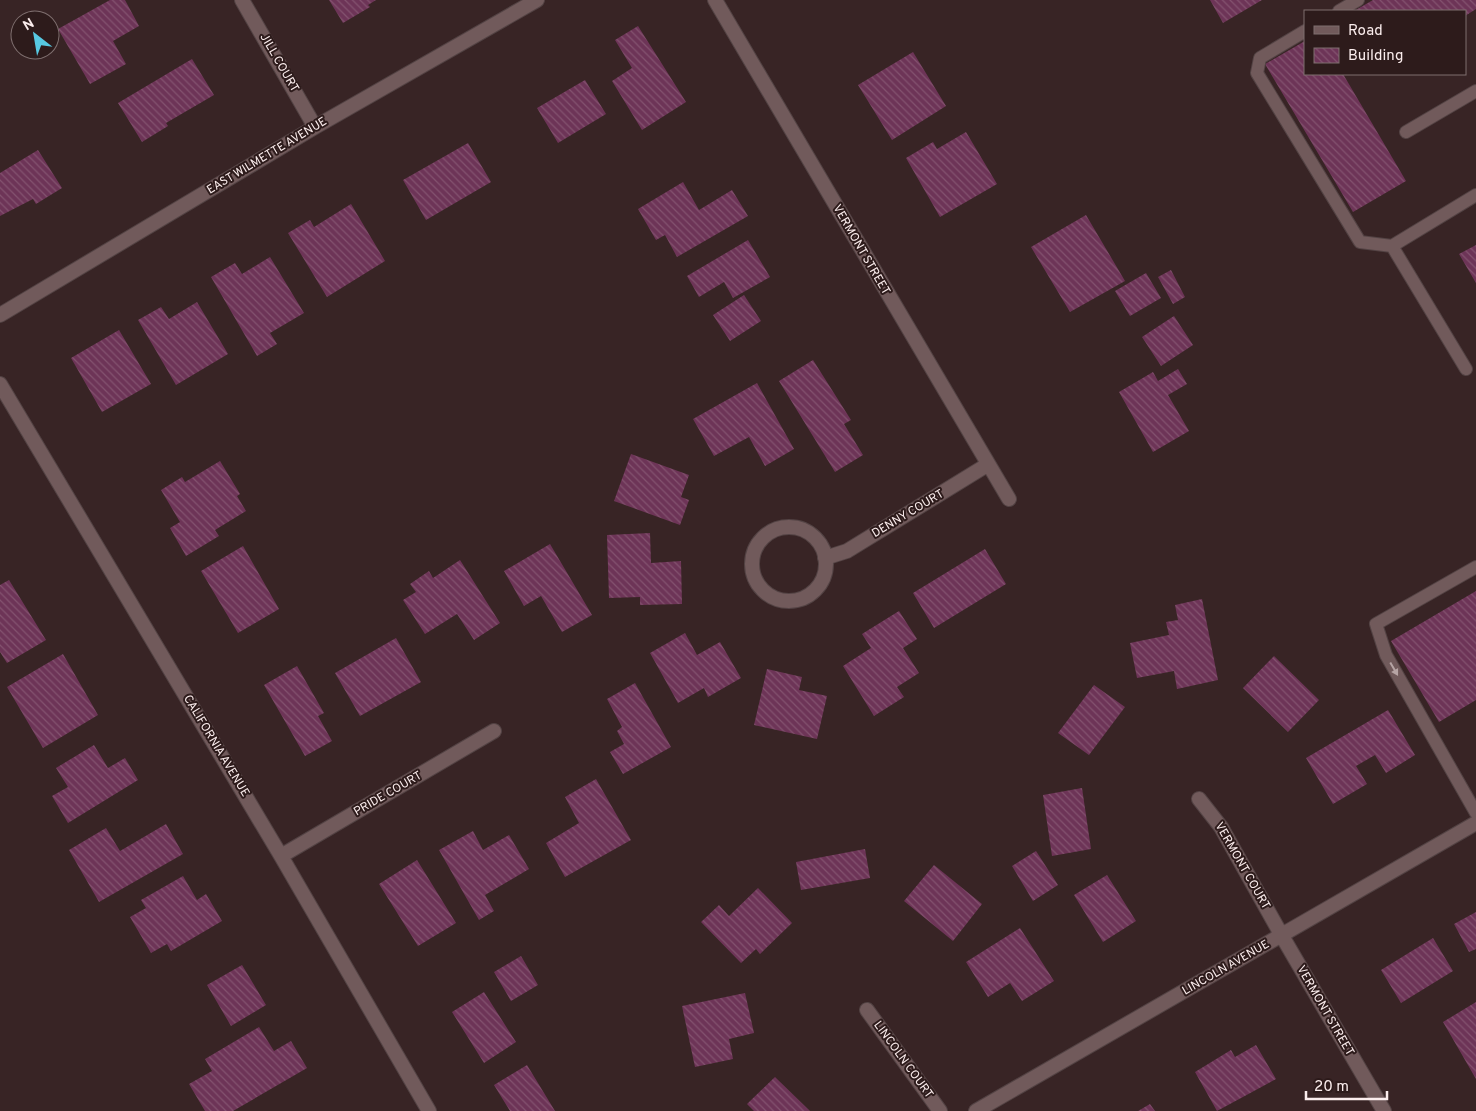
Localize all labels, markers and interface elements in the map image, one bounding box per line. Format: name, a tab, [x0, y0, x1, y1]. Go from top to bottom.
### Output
north arrow	[10, 10, 60, 60]
legend	[1304, 10, 1466, 75]
text: N	[20, 15, 38, 35]
text: Road	[1348, 22, 1383, 41]
street label: JILL COURT	[256, 31, 302, 95]
text: Building	[1348, 47, 1403, 66]
street label: EAST WILMETTE AVENUE	[204, 114, 330, 198]
street label: VERMONT STREET	[829, 202, 893, 298]
street label: DENNY COURT	[869, 486, 947, 542]
one-way arrow	[1390, 663, 1399, 676]
street label: CALIFORNIA AVENUE	[179, 692, 253, 800]
street label: PRIDE COURT	[351, 768, 425, 820]
street label: VERMONT COURT	[1211, 820, 1273, 912]
street label: LINCOLN AVENUE	[1180, 937, 1272, 999]
street label: VERMONT STREET	[1293, 963, 1357, 1059]
street label: LINCOLN COURT	[869, 1018, 937, 1102]
scale bar	[1306, 1068, 1387, 1100]
text: 20 m	[1314, 1078, 1349, 1097]

